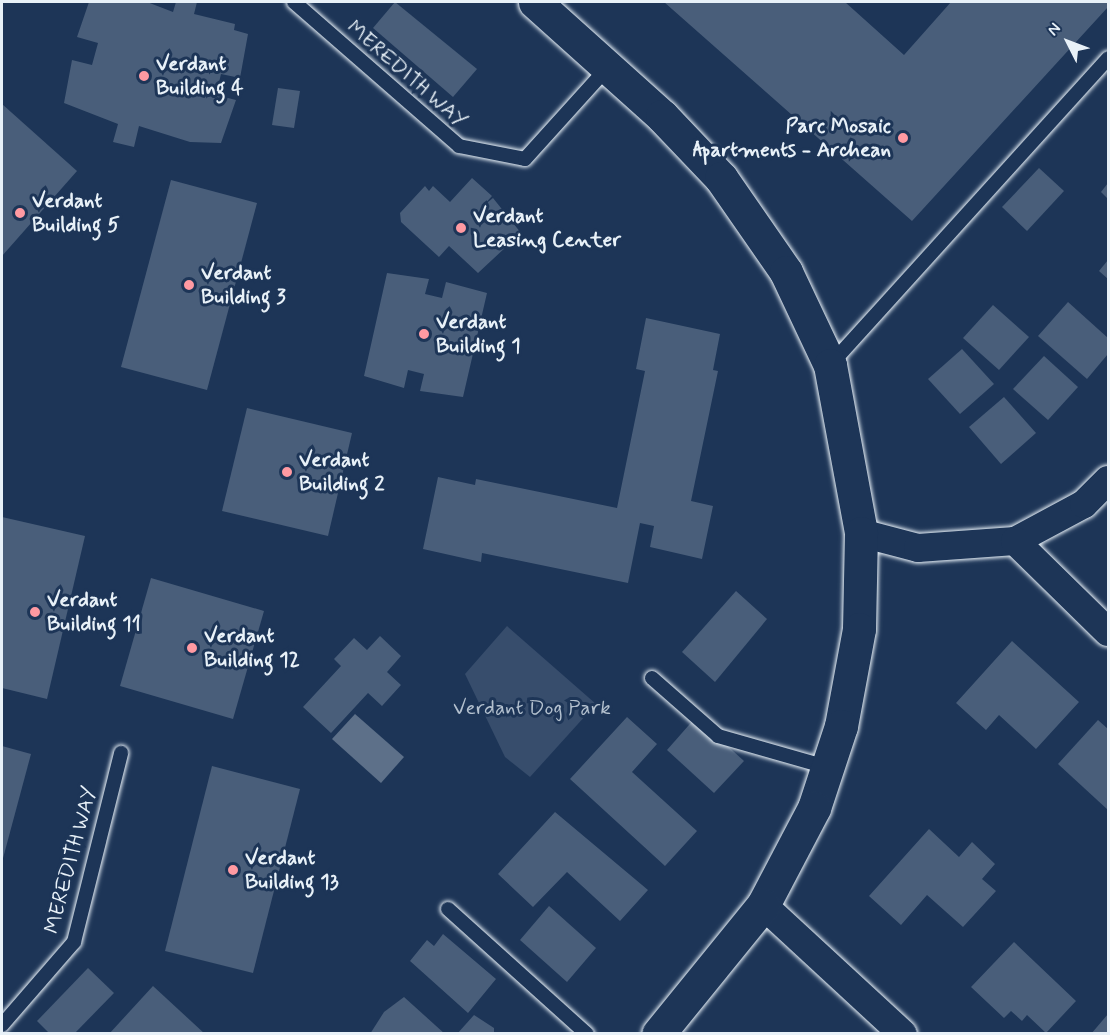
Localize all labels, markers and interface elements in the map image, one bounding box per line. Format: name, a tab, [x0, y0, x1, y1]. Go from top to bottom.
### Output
north arrow	[1038, 12, 1098, 72]
street label: MEREDITH WAY	[342, 15, 472, 133]
text: N	[1043, 19, 1066, 41]
place label: Verdant Building 4	[156, 51, 243, 101]
marker: Verdant Building 4	[137, 69, 151, 83]
place label: Parc Mosaic Apartments - Archean	[693, 113, 891, 163]
marker: Parc Mosaic Apartments - Archean	[896, 131, 910, 145]
place label: Verdant Building 5	[32, 188, 120, 238]
place label: Verdant Leasing Center	[473, 203, 617, 253]
marker: Verdant Building 5	[13, 206, 27, 220]
marker: Verdant Leasing Center	[454, 221, 468, 235]
place label: Verdant Building 3	[201, 260, 286, 310]
marker: Verdant Building 3	[182, 278, 196, 292]
place label: Verdant Building 1	[436, 309, 521, 359]
marker: Verdant Building 1	[417, 327, 431, 341]
place label: Verdant Building 2	[299, 447, 385, 497]
marker: Verdant Building 2	[280, 465, 294, 479]
place label: Verdant Building 11	[47, 587, 141, 637]
marker: Verdant Building 11	[28, 605, 42, 619]
place label: Verdant Building 12	[204, 623, 300, 673]
marker: Verdant Building 12	[185, 641, 199, 655]
park label: Verdant Dog Park	[454, 695, 610, 721]
street label: MEREDITH WAY	[39, 784, 103, 936]
place label: Verdant Building 13	[245, 845, 339, 895]
marker: Verdant Building 13	[226, 863, 240, 877]

